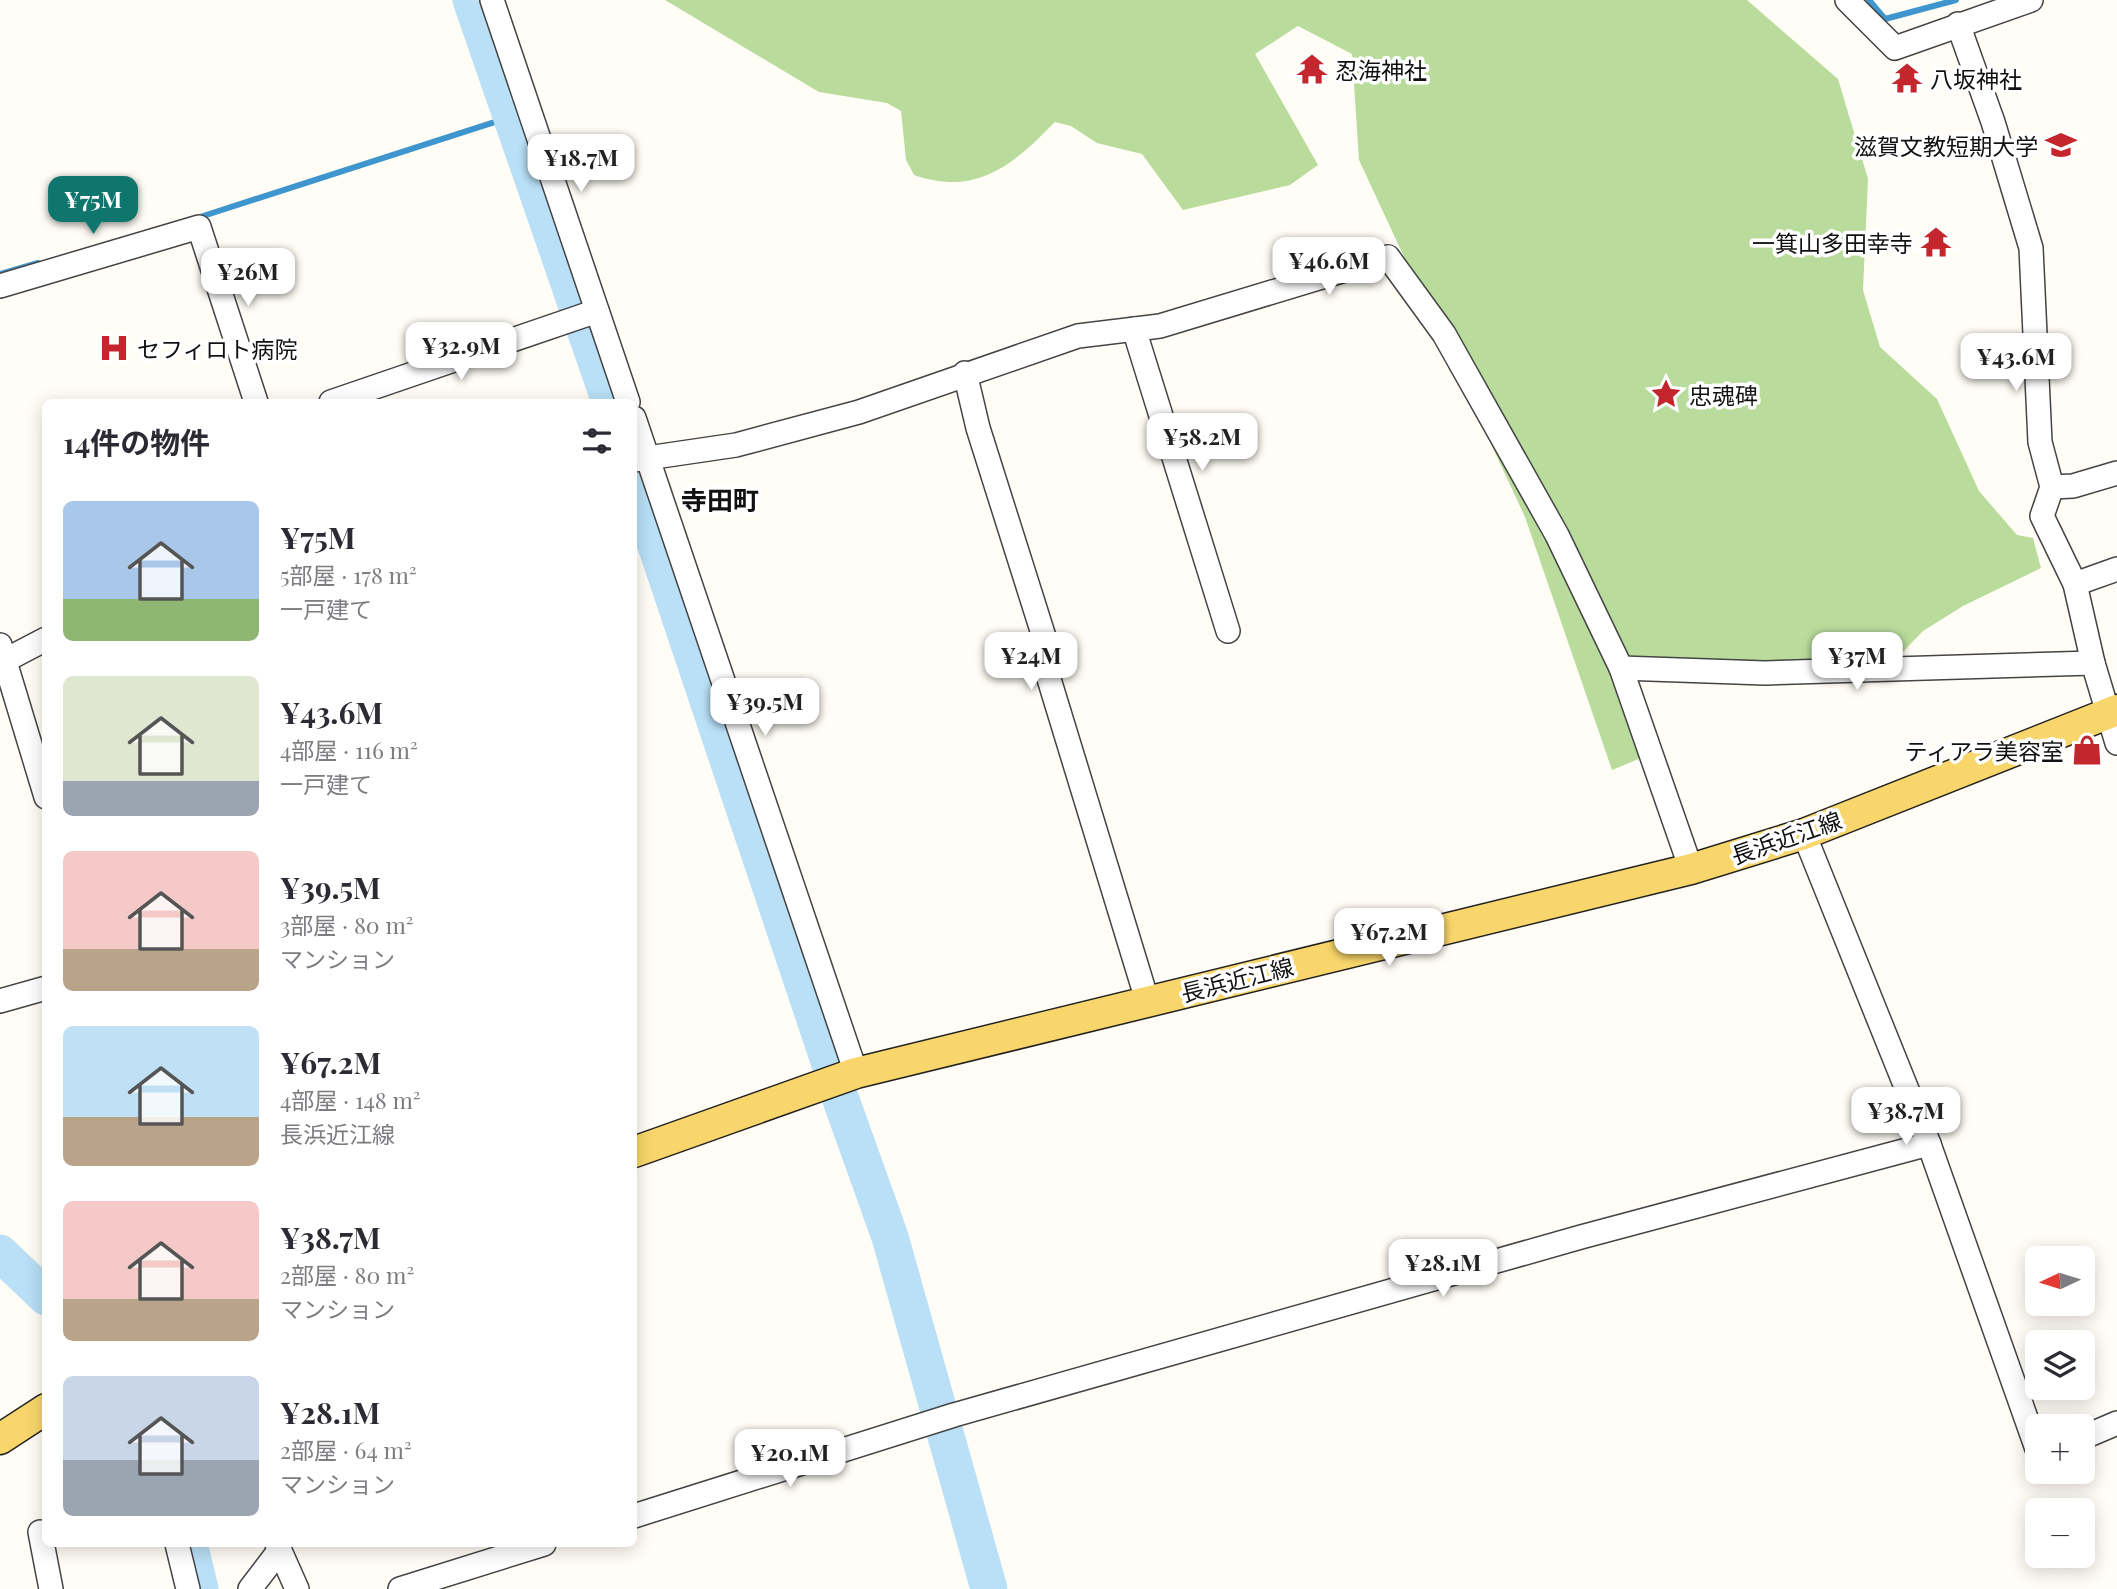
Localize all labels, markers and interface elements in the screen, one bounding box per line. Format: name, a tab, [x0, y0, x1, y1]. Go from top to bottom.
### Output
temple icon: 忍海神社	[1295, 52, 1329, 86]
place label: 忍海神社	[1335, 54, 1427, 85]
temple icon: 八坂神社	[1890, 61, 1924, 95]
place label: 八坂神社	[1930, 63, 2022, 94]
school or university icon: 滋賀文教短期大学	[2044, 128, 2078, 162]
place label: 滋賀文教短期大学	[1854, 130, 2038, 161]
pin: ¥18.7M	[524, 134, 638, 194]
text: ¥18.7M	[544, 141, 618, 172]
pin: ¥75M	[52, 176, 134, 236]
text: ¥75M	[64, 183, 122, 214]
temple icon: 一箕山多田幸寺	[1919, 225, 1953, 259]
place label: 一箕山多田幸寺	[1752, 227, 1913, 258]
pin: ¥46.6M	[1272, 238, 1386, 297]
text: ¥46.6M	[1288, 244, 1370, 275]
pin: ¥26M	[207, 248, 289, 308]
text: ¥26M	[217, 255, 279, 286]
pin: ¥32.9M	[404, 322, 518, 382]
text: ¥32.9M	[422, 329, 500, 360]
hospital icon: セフィロト病院	[97, 331, 131, 365]
place label: セフィロト病院	[137, 333, 298, 364]
pin: ¥43.6M	[1959, 334, 2073, 393]
text: ¥43.6M	[1977, 340, 2056, 371]
place icon: 忠魂碑	[1649, 377, 1683, 411]
place label: 忠魂碑	[1689, 379, 1758, 410]
pin: ¥58.2M	[1145, 414, 1259, 473]
text: ¥58.2M	[1163, 420, 1241, 451]
text: 14件の物件	[63, 422, 210, 462]
icon: filters	[578, 422, 616, 460]
district label: 寺田町	[681, 482, 759, 517]
text: ¥75M	[280, 517, 356, 557]
icon: home	[119, 529, 203, 613]
text: 5部屋 · 178 m²	[280, 559, 417, 590]
text: 一戸建て	[280, 593, 372, 624]
pin: ¥24M	[990, 632, 1072, 692]
pin: ¥37M	[1816, 632, 1898, 692]
text: ¥24M	[1000, 639, 1062, 670]
text: ¥37M	[1828, 639, 1886, 670]
pin: ¥39.5M	[708, 678, 822, 738]
text: ¥39.5M	[726, 685, 804, 716]
text: ¥43.6M	[280, 692, 383, 732]
icon: home	[119, 704, 203, 788]
shop icon: ティアラ美容室	[2070, 733, 2104, 767]
text: 4部屋 · 116 m²	[280, 734, 418, 765]
place label: ティアラ美容室	[1904, 735, 2064, 766]
text: 一戸建て	[280, 768, 372, 799]
street label: 長浜近江線	[1727, 804, 1845, 870]
text: ¥39.5M	[280, 867, 381, 907]
icon: home	[119, 879, 203, 963]
pin: ¥67.2M	[1332, 908, 1446, 968]
text: 3部屋 · 80 m²	[280, 909, 414, 940]
text: ¥67.2M	[1350, 915, 1428, 946]
text: マンション	[280, 943, 395, 974]
street label: 長浜近江線	[1177, 950, 1297, 1008]
text: ¥67.2M	[280, 1042, 381, 1082]
icon: home	[119, 1054, 203, 1138]
text: 4部屋 · 148 m²	[280, 1084, 421, 1115]
pin: ¥38.7M	[1849, 1088, 1963, 1147]
text: ¥38.7M	[1867, 1094, 1945, 1125]
text: 長浜近江線	[280, 1118, 395, 1149]
text: ¥38.7M	[280, 1217, 381, 1257]
icon: home	[119, 1229, 203, 1313]
pin: ¥28.1M	[1386, 1240, 1500, 1299]
text: ¥28.1M	[1405, 1246, 1481, 1277]
north arrow	[2025, 1246, 2095, 1316]
map controls	[2025, 1246, 2095, 1568]
text: 2部屋 · 80 m²	[280, 1259, 414, 1290]
text: マンション	[280, 1293, 395, 1324]
button: layers	[2025, 1330, 2095, 1400]
text: ¥28.1M	[280, 1392, 380, 1432]
icon: home	[119, 1404, 203, 1488]
button: +	[2025, 1414, 2095, 1484]
pin: ¥20.1M	[733, 1430, 847, 1489]
text: 2部屋 · 64 m²	[280, 1434, 412, 1465]
text: ¥20.1M	[751, 1436, 829, 1467]
text: マンション	[280, 1468, 395, 1499]
button: −	[2025, 1498, 2095, 1568]

